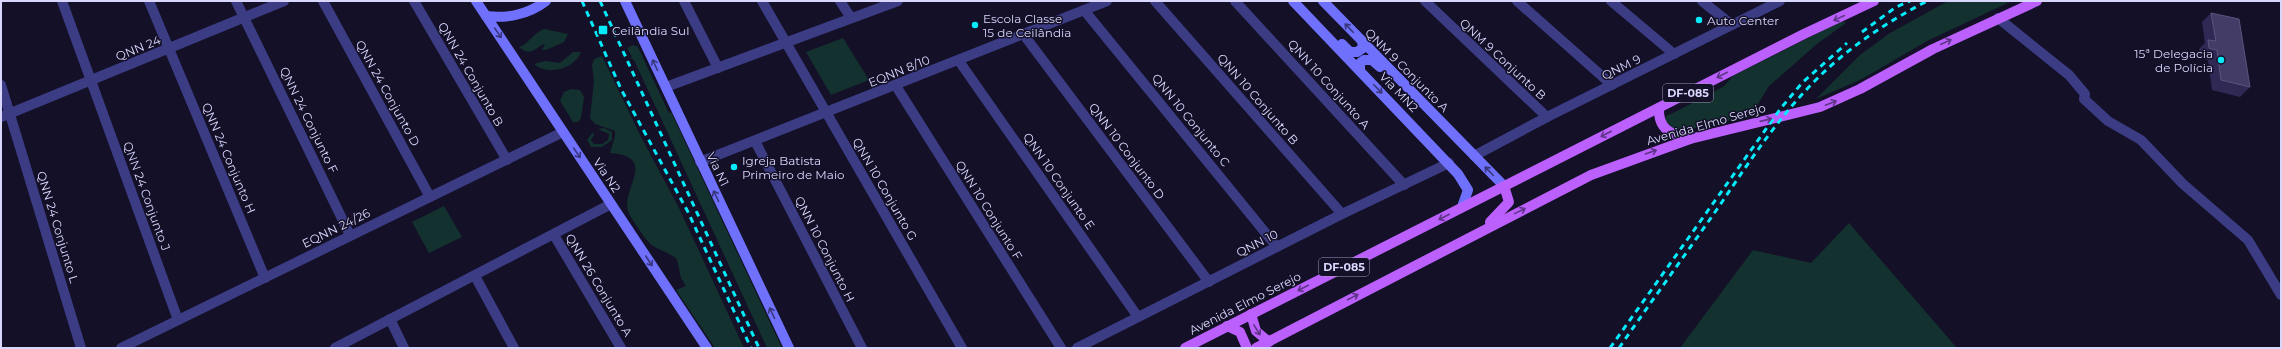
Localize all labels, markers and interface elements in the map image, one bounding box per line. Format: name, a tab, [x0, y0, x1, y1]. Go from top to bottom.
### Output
place label: Escola Classe 15 de Ceilândia	[983, 11, 1071, 40]
place label: Auto Center	[1707, 13, 1779, 28]
street label: QNM 9 Conjunto B	[1457, 15, 1549, 103]
marker: Auto Center	[1694, 15, 1704, 25]
one-way arrow	[1833, 15, 1845, 22]
street label: QNN 24 Conjunto B	[435, 19, 507, 129]
marker: Escola Classe 15 de Ceilândia	[970, 20, 980, 30]
place label: Ceilândia Sul	[612, 23, 689, 38]
one-way arrow	[1344, 23, 1354, 33]
marker: Ceilândia Sul	[597, 24, 609, 36]
street label: QNM 9 Conjunto A	[1362, 25, 1452, 115]
one-way arrow	[494, 28, 502, 39]
street label: QNN 24	[113, 32, 163, 64]
street label: QNN 10 Conjunto A	[1285, 36, 1373, 132]
street label: QNN 24 Conjunto D	[353, 37, 423, 149]
one-way arrow	[1940, 38, 1952, 45]
place label: 15ª Delegacia de Polícia	[2134, 46, 2213, 75]
street label: QNN 10 Conjunto B	[1214, 50, 1302, 148]
street label: QNM 9	[1599, 51, 1643, 83]
street label: EQNN 8/10	[866, 52, 932, 90]
marker: 15ª Delegacia de Polícia	[2216, 55, 2226, 65]
one-way arrow	[651, 59, 658, 71]
street label: QNN 24 Conjunto F	[277, 64, 341, 176]
street label: Via MN2	[1376, 69, 1422, 115]
street label: QNN 10 Conjunto C	[1149, 70, 1233, 170]
one-way arrow	[1716, 72, 1728, 80]
one-way arrow	[1373, 84, 1383, 94]
road number: DF-085	[1663, 84, 1713, 102]
one-way arrow	[1824, 98, 1836, 106]
street label: QNN 24 Conjunto H	[199, 100, 259, 216]
street label: QNN 10 Conjunto D	[1086, 100, 1168, 202]
street label: Avenida Elmo Serejo	[1645, 100, 1767, 148]
one-way arrow	[1759, 116, 1772, 124]
street label: QNN 10 Conjunto E	[1020, 130, 1098, 232]
one-way arrow	[1601, 131, 1613, 138]
street label: QNN 10 Conjunto G	[849, 135, 921, 243]
street label: QNN 24 Conjunto J	[120, 139, 174, 253]
one-way arrow	[573, 147, 581, 158]
one-way arrow	[1645, 148, 1658, 155]
street label: Via N1	[704, 150, 732, 188]
place label: Igreja Batista Primeiro de Maio	[742, 153, 845, 182]
street label: Via N2	[590, 155, 624, 195]
street label: QNN 10 Conjunto F	[952, 158, 1026, 263]
marker: Igreja Batista Primeiro de Maio	[729, 162, 739, 172]
one-way arrow	[1484, 166, 1494, 176]
street label: QNN 24 Conjunto L	[34, 169, 82, 285]
one-way arrow	[712, 190, 719, 202]
street label: QNN 10 Conjunto H	[792, 194, 858, 304]
street label: EQNN 24/26	[300, 205, 372, 251]
one-way arrow	[1514, 207, 1526, 214]
one-way arrow	[1438, 213, 1450, 221]
street label: QNN 10	[1234, 226, 1280, 260]
street label: QNN 26 Conjunto A	[562, 231, 636, 339]
one-way arrow	[645, 256, 654, 267]
road number: DF-085	[1319, 258, 1369, 276]
street label: Avenida Elmo Serejo	[1187, 268, 1303, 338]
one-way arrow	[1297, 285, 1309, 292]
one-way arrow	[1347, 293, 1359, 301]
one-way arrow	[768, 307, 775, 319]
one-way arrow	[1252, 324, 1261, 335]

